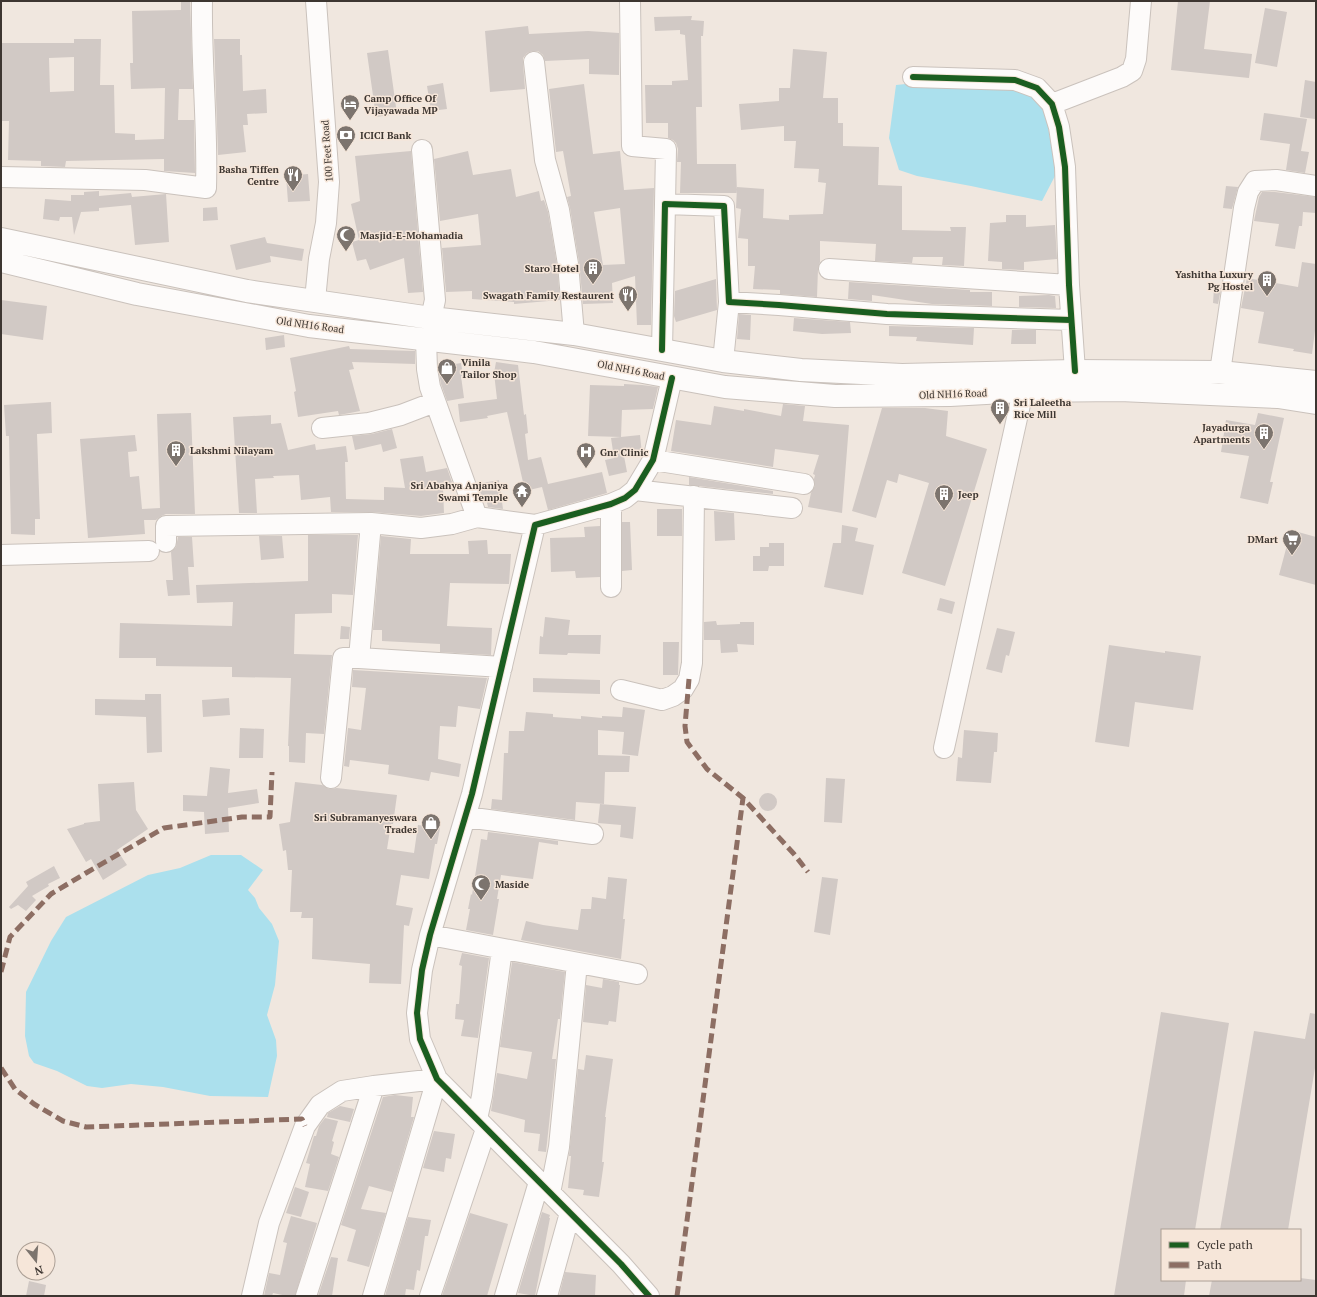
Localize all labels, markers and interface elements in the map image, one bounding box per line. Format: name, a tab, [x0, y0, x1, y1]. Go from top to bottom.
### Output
place label: Camp Office Of Vijayawada MP	[364, 92, 438, 117]
hotel icon: Camp Office Of Vijayawada MP	[339, 93, 361, 121]
street label: 100 Feet Road	[318, 119, 336, 183]
bank icon: ICICI Bank	[335, 124, 357, 152]
place label: ICICI Bank	[360, 129, 411, 142]
place label: Basha Tiffen Centre	[219, 163, 280, 188]
restaurant icon: Basha Tiffen Centre	[282, 164, 304, 192]
mosque icon: Masjid-E-Mohamadia	[335, 224, 357, 252]
place label: Masjid-E-Mohamadia	[360, 229, 464, 242]
building icon: Staro Hotel	[582, 257, 604, 285]
place label: Staro Hotel	[525, 262, 580, 275]
place label: Yashitha Luxury Pg Hostel	[1175, 268, 1254, 293]
building icon: Yashitha Luxury Pg Hostel	[1256, 269, 1278, 297]
restaurant icon: Swagath Family Restaurent	[617, 284, 639, 312]
place label: Swagath Family Restaurent	[483, 289, 614, 302]
street label: Old NH16 Road	[275, 314, 345, 336]
place label: Vinila Tailor Shop	[461, 356, 517, 381]
shop icon: Vinila Tailor Shop	[436, 357, 458, 385]
street label: Old NH16 Road	[596, 357, 666, 383]
street label: Old NH16 Road	[919, 386, 988, 402]
place label: Sri Laleetha Rice Mill	[1014, 396, 1072, 421]
building icon: Sri Laleetha Rice Mill	[989, 397, 1011, 425]
place label: Jayadurga Apartments	[1193, 421, 1250, 446]
building icon: Jayadurga Apartments	[1253, 422, 1275, 450]
building icon: Lakshmi Nilayam	[165, 439, 187, 467]
hospital icon: Gnr Clinic	[575, 441, 597, 469]
place label: Lakshmi Nilayam	[190, 444, 274, 457]
place label: Gnr Clinic	[600, 446, 648, 459]
place label: Sri Abahya Anjaniya Swami Temple	[410, 479, 509, 504]
temple icon: Sri Abahya Anjaniya Swami Temple	[511, 480, 533, 508]
building icon: Jeep	[933, 483, 955, 511]
place label: Jeep	[958, 488, 978, 501]
supermarket icon: DMart	[1281, 528, 1303, 556]
place label: DMart	[1247, 533, 1278, 546]
place label: Sri Subramanyeswara Trades	[314, 811, 417, 836]
shop icon: Sri Subramanyeswara Trades	[420, 812, 442, 840]
mosque icon: Maside	[470, 873, 492, 901]
place label: Maside	[495, 878, 530, 891]
legend	[1161, 1229, 1301, 1281]
text: Cycle path	[1197, 1237, 1253, 1252]
north arrow	[16, 1241, 56, 1281]
text: Path	[1197, 1257, 1222, 1272]
text: N	[32, 1263, 45, 1279]

